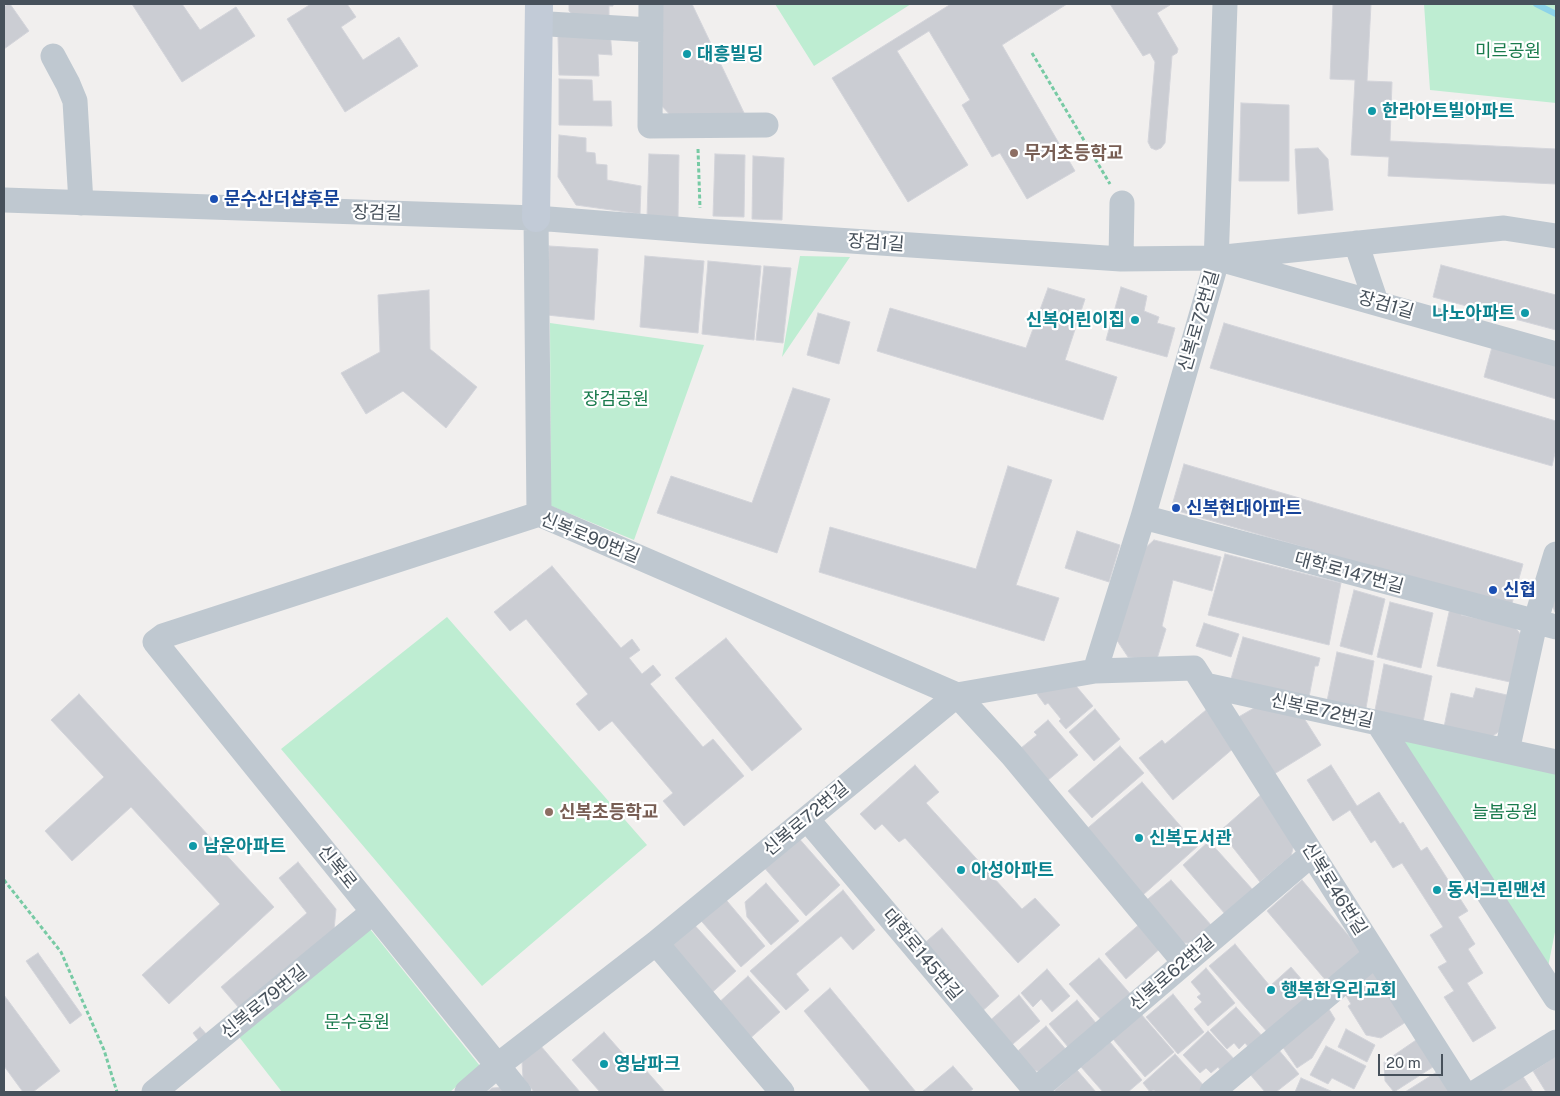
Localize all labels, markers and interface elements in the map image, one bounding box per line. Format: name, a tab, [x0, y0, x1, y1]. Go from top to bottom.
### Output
park label: 미르공원	[1475, 40, 1541, 62]
place label: 대흥빌딩	[697, 43, 763, 65]
marker: 대흥빌딩	[681, 48, 693, 60]
place label: 한라아트빌아파트	[1382, 100, 1514, 122]
marker: 한라아트빌아파트	[1366, 105, 1378, 117]
place label: 무거초등학교	[1024, 142, 1123, 164]
marker: 무거초등학교	[1008, 147, 1020, 159]
place label: 문수산더샵후문	[224, 188, 340, 210]
marker: 문수산더샵후문	[208, 193, 220, 205]
street label: 장검길	[352, 201, 402, 225]
street label: 장검1길	[847, 230, 905, 256]
street label: 신복로72번길	[1174, 268, 1224, 374]
street label: 장검1길	[1356, 287, 1416, 323]
place label: 나노아파트	[1432, 302, 1515, 324]
marker: 나노아파트	[1519, 307, 1531, 319]
place label: 신복어린이집	[1026, 309, 1125, 331]
marker: 신복어린이집	[1129, 314, 1141, 326]
park label: 장검공원	[583, 388, 649, 410]
place label: 신복현대아파트	[1186, 497, 1302, 519]
marker: 신복현대아파트	[1170, 502, 1182, 514]
street label: 신복로90번길	[537, 508, 643, 568]
street label: 대학로147번길	[1292, 548, 1406, 598]
place label: 신협	[1503, 579, 1536, 601]
marker: 신협	[1487, 584, 1499, 596]
street label: 신복로72번길	[1269, 690, 1375, 732]
street label: 신복로72번길	[759, 777, 853, 861]
place label: 신복초등학교	[559, 801, 658, 823]
park label: 늘봄공원	[1472, 801, 1538, 823]
marker: 신복초등학교	[543, 806, 555, 818]
place label: 신복도서관	[1149, 827, 1232, 849]
marker: 신복도서관	[1133, 832, 1145, 844]
place label: 남운아파트	[203, 835, 286, 857]
street label: 신복로46번길	[1297, 839, 1371, 939]
marker: 남운아파트	[187, 840, 199, 852]
street label: 신복로	[313, 841, 361, 893]
place label: 아성아파트	[971, 859, 1054, 881]
marker: 아성아파트	[955, 864, 967, 876]
place label: 동서그린맨션	[1447, 879, 1546, 901]
marker: 동서그린맨션	[1431, 884, 1443, 896]
street label: 대학로145번길	[877, 905, 967, 1005]
street label: 신복로62번길	[1125, 930, 1219, 1016]
street label: 신복로79번길	[217, 961, 311, 1043]
place label: 행복한우리교회	[1281, 979, 1397, 1001]
marker: 행복한우리교회	[1265, 984, 1277, 996]
park label: 문수공원	[324, 1011, 390, 1033]
scale bar	[1380, 1044, 1445, 1076]
place label: 영남파크	[614, 1053, 680, 1075]
text: 20 m	[1386, 1054, 1421, 1071]
marker: 영남파크	[598, 1058, 610, 1070]

